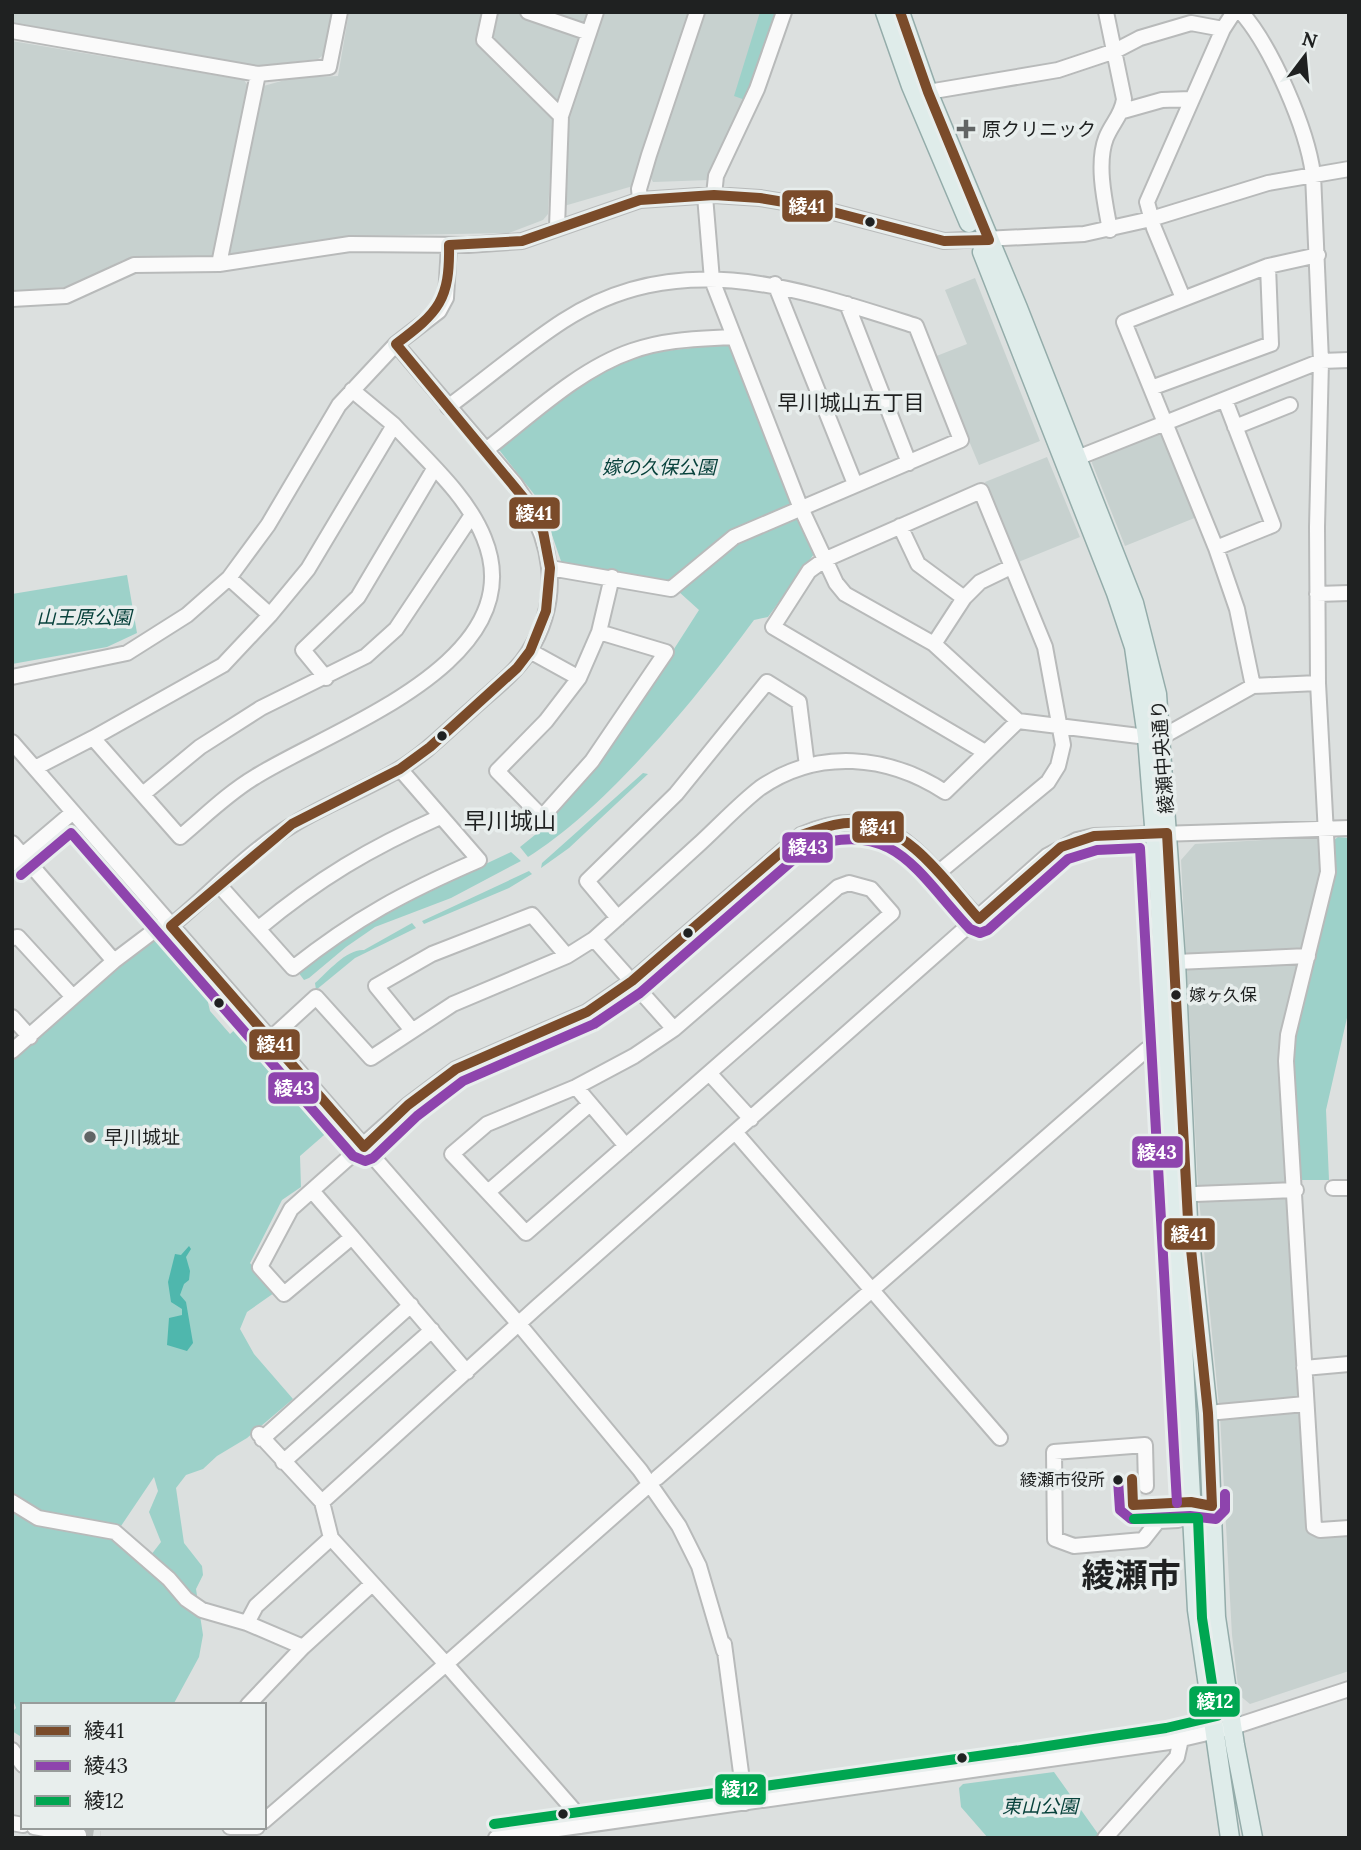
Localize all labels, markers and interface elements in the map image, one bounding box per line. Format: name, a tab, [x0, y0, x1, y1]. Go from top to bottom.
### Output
north arrow	[1270, 21, 1340, 91]
text: N	[1299, 26, 1320, 53]
place label: 原クリニック	[982, 117, 1096, 141]
marker: 原クリニック	[956, 119, 976, 139]
line badge: 綾41	[781, 189, 834, 223]
text: 綾41	[788, 194, 826, 218]
unlabelled marker	[863, 215, 877, 229]
district label: 早川城山五丁目	[778, 389, 925, 416]
park label: 嫁の久保公園	[602, 455, 719, 479]
line badge: 綾41	[508, 496, 561, 530]
text: 綾41	[515, 501, 553, 525]
park label: 山王原公園	[36, 605, 134, 629]
street label: 綾瀬中央通り	[1146, 699, 1178, 815]
unlabelled marker	[435, 729, 449, 743]
district label: 早川城山	[464, 806, 556, 835]
line badge: 綾41	[851, 810, 905, 844]
text: 綾41	[859, 815, 897, 839]
line badge: 綾43	[781, 831, 834, 864]
text: 綾43	[788, 835, 828, 859]
unlabelled marker	[681, 926, 695, 940]
place label: 嫁ヶ久保	[1189, 984, 1257, 1006]
marker: 嫁ヶ久保	[1169, 988, 1183, 1002]
unlabelled marker	[212, 996, 226, 1010]
line badge: 綾41	[248, 1028, 301, 1061]
text: 綾41	[256, 1032, 294, 1056]
line badge: 綾43	[267, 1071, 320, 1105]
text: 綾43	[274, 1076, 314, 1100]
place label: 早川城址	[104, 1125, 180, 1149]
marker: 早川城址	[82, 1129, 98, 1145]
line badge: 綾43	[1131, 1135, 1184, 1169]
text: 綾43	[1137, 1140, 1177, 1164]
line badge: 綾41	[1163, 1217, 1216, 1251]
text: 綾41	[1170, 1222, 1208, 1246]
place label: 綾瀬市役所	[1020, 1469, 1105, 1491]
marker: 綾瀬市役所	[1111, 1473, 1125, 1487]
district label: 綾瀬市	[1082, 1554, 1181, 1596]
line badge: 綾12	[1188, 1685, 1241, 1718]
text: 綾12	[1197, 1689, 1233, 1713]
legend	[21, 1703, 266, 1829]
text: 綾41	[84, 1717, 124, 1744]
unlabelled marker	[955, 1751, 969, 1765]
text: 綾43	[84, 1752, 128, 1779]
line badge: 綾12	[714, 1773, 767, 1806]
text: 綾12	[722, 1777, 758, 1801]
text: 綾12	[84, 1787, 124, 1814]
park label: 東山公園	[1002, 1794, 1081, 1818]
unlabelled marker	[556, 1807, 570, 1821]

